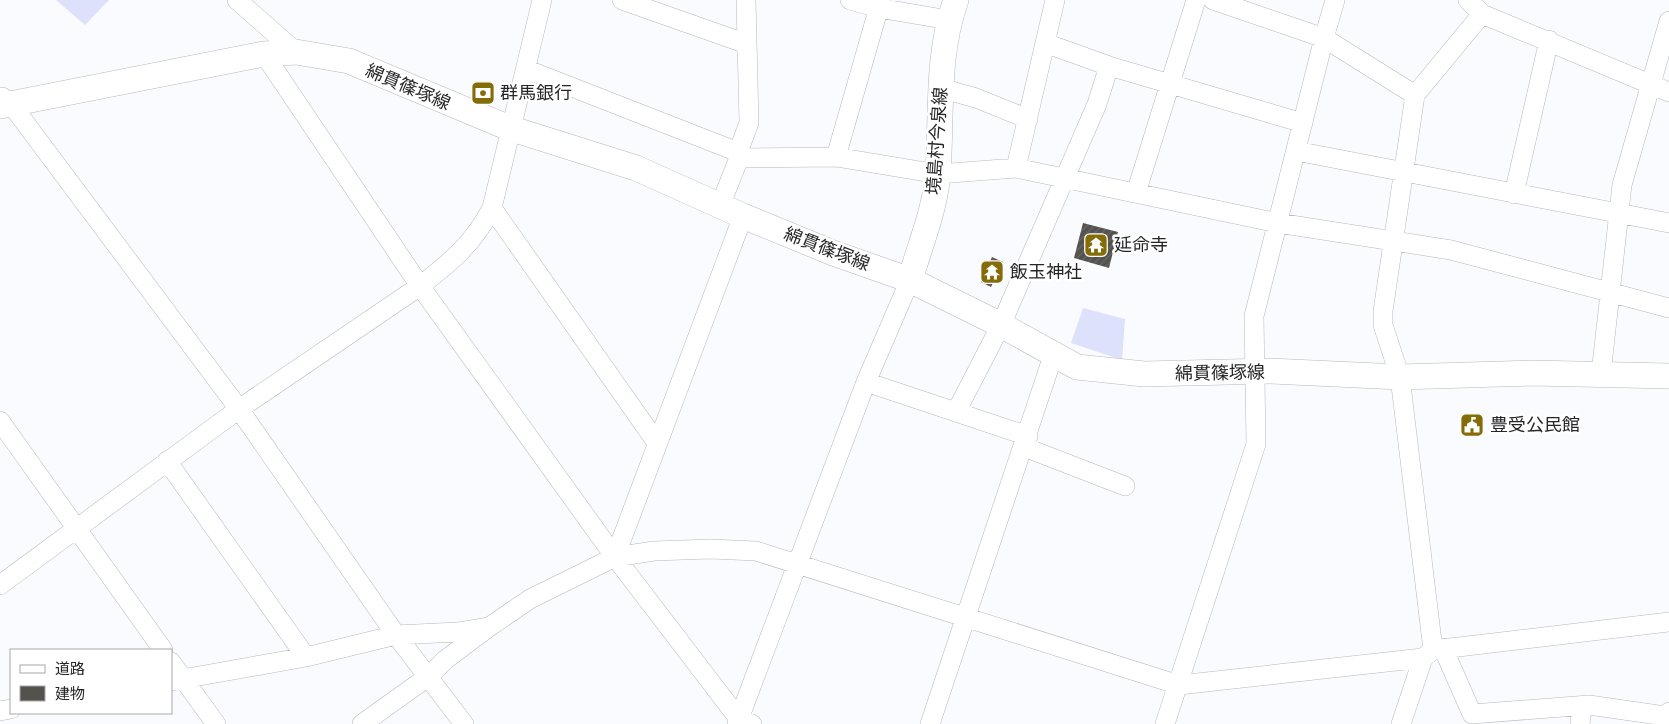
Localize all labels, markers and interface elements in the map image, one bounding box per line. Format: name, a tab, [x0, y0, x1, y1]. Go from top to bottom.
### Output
street label: 綿貫篠塚線	[363, 60, 453, 114]
bank icon: 群馬銀行	[470, 80, 496, 106]
place label: 群馬銀行	[500, 83, 572, 103]
street label: 境島村今泉線	[923, 86, 951, 196]
street label: 綿貫篠塚線	[781, 224, 873, 274]
temple icon: 延命寺	[1083, 232, 1109, 258]
place label: 延命寺	[1114, 235, 1168, 255]
temple icon: 飯玉神社	[979, 259, 1005, 285]
place label: 飯玉神社	[1010, 263, 1082, 282]
street label: 綿貫篠塚線	[1175, 362, 1265, 384]
public building icon: 豊受公民館	[1459, 412, 1485, 438]
place label: 豊受公民館	[1490, 415, 1580, 435]
legend	[10, 649, 172, 714]
text: 道路	[55, 661, 85, 677]
text: 建物	[55, 686, 85, 702]

